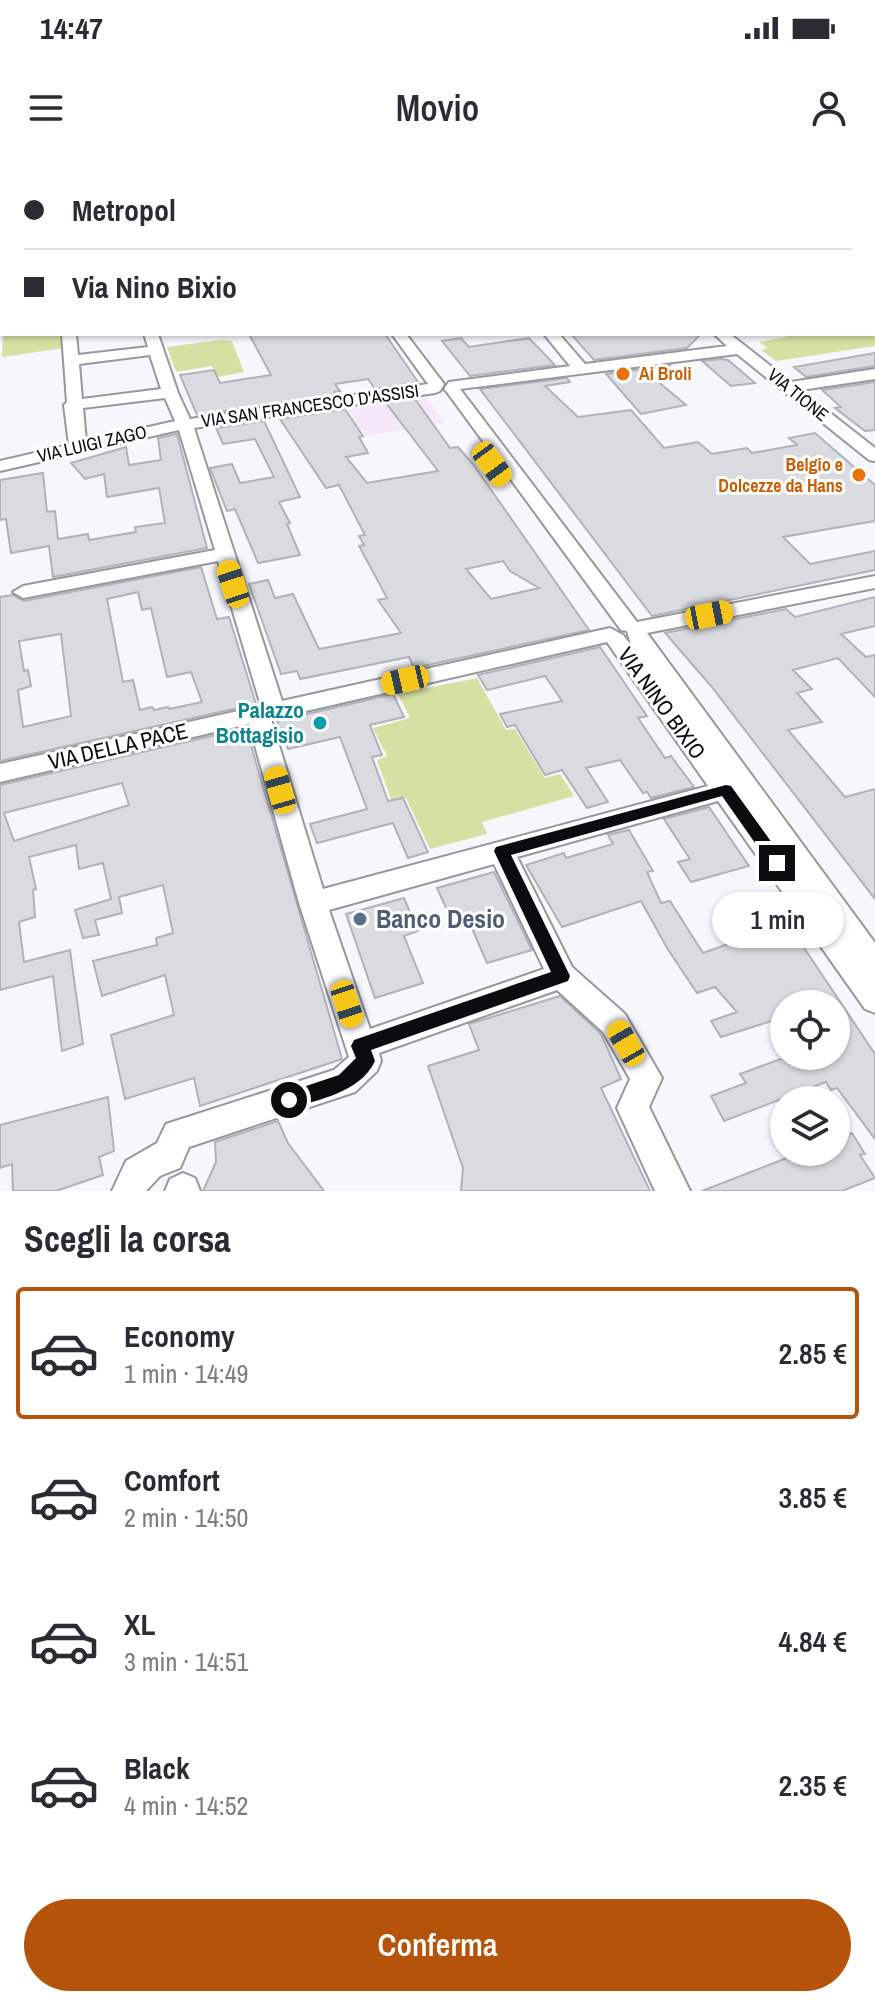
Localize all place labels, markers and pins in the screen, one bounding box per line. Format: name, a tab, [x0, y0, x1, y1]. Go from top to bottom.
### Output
place label: Ai Broli	[639, 361, 692, 386]
marker: Ai Broli	[614, 365, 632, 383]
place label: Belgio e Dolcezze da Hans	[718, 452, 843, 498]
marker: Belgio e Dolcezze da Hans	[850, 466, 868, 484]
place label: Palazzo Bottagisio	[216, 695, 304, 750]
marker: Palazzo Bottagisio	[311, 714, 329, 732]
place label: Banco Desio	[376, 901, 505, 936]
marker: Banco Desio	[351, 910, 369, 928]

